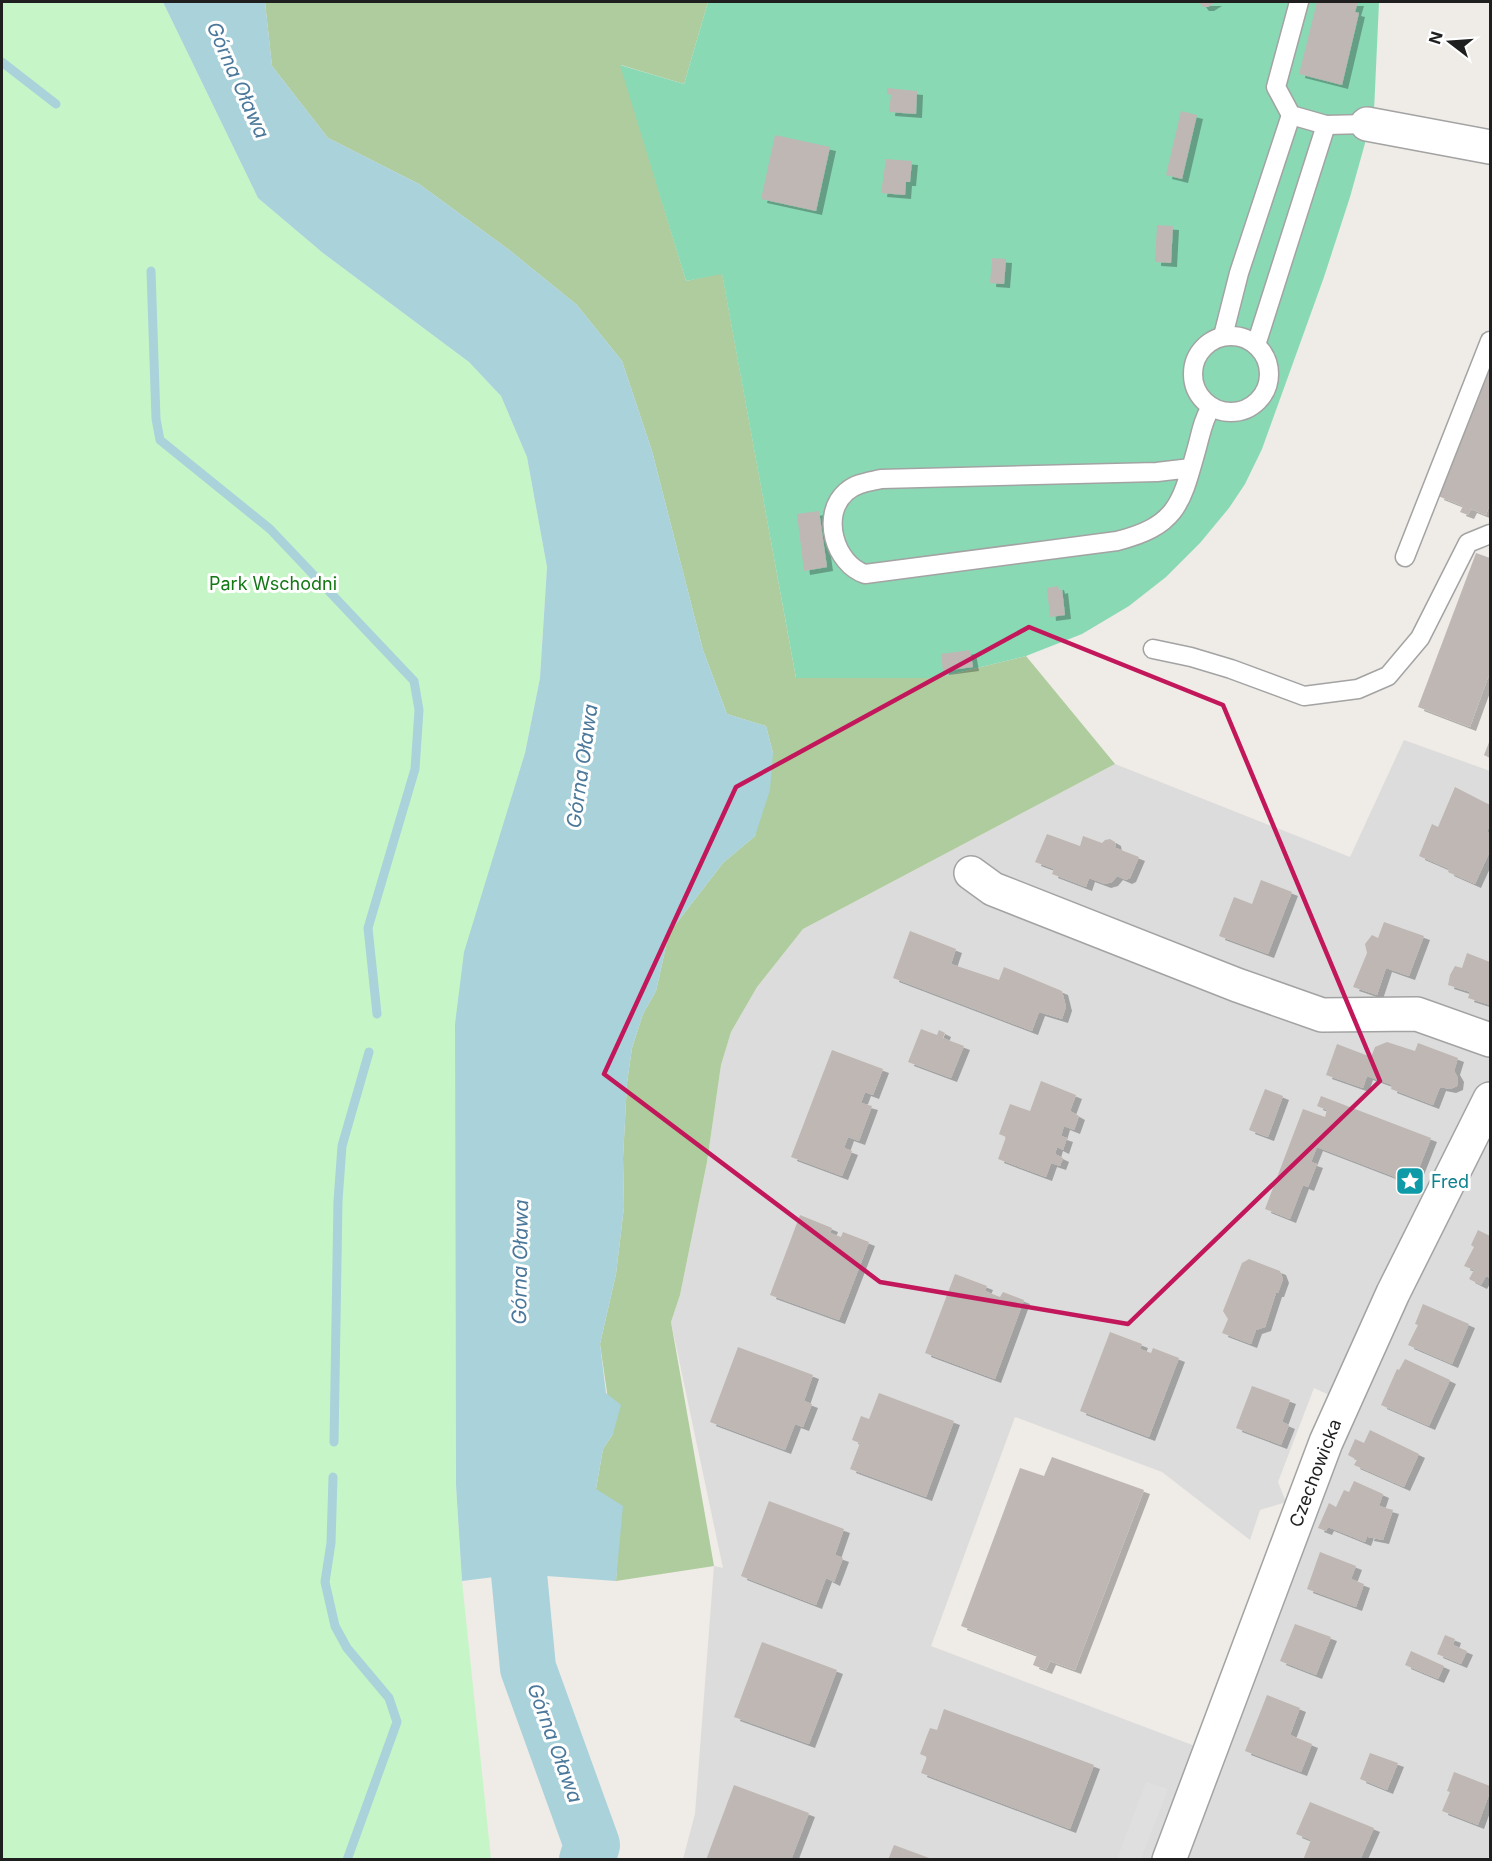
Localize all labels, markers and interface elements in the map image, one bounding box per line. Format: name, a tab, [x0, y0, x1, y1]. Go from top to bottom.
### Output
north arrow	[1420, 12, 1480, 72]
water label: Górna Oława	[202, 18, 274, 142]
text: N	[1424, 29, 1447, 46]
park label: Park Wschodni	[209, 573, 337, 594]
water label: Górna Oława	[561, 702, 603, 830]
place icon: Fred	[1394, 1165, 1426, 1197]
place label: Fred	[1431, 1171, 1469, 1192]
water label: Górna Oława	[507, 1199, 533, 1325]
street label: Czechowicka	[1285, 1416, 1345, 1530]
water label: Górna Oława	[522, 1680, 588, 1806]

